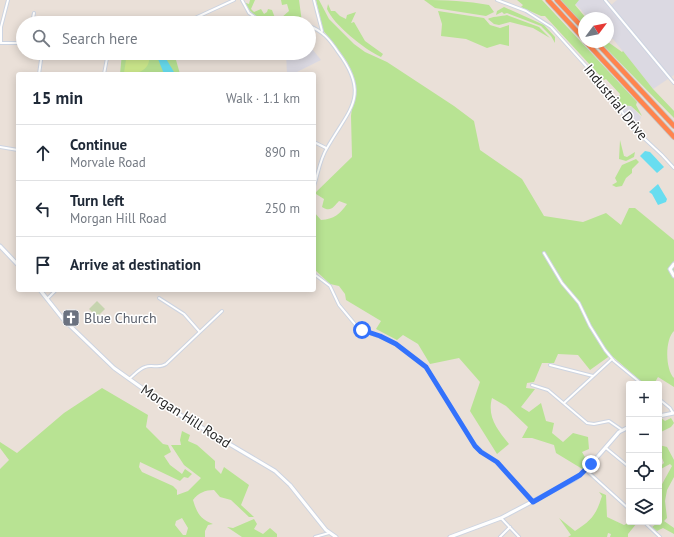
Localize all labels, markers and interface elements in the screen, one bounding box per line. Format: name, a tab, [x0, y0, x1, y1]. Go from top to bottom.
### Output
north arrow	[578, 12, 614, 48]
search box	[16, 16, 316, 60]
icon: search	[30, 27, 52, 49]
text: Search here	[62, 29, 138, 48]
street label: Industrial Drive	[580, 61, 652, 143]
text: 15 min	[32, 87, 83, 109]
text: Walk · 1.1 km	[226, 90, 300, 107]
text: Continue	[70, 135, 127, 154]
icon: ahead	[32, 142, 54, 164]
text: 890 m	[265, 144, 300, 161]
text: Morvale Road	[70, 154, 146, 171]
text: Turn left	[70, 191, 124, 210]
icon: left	[32, 198, 54, 220]
text: 250 m	[265, 200, 300, 217]
text: Morgan Hill Road	[70, 210, 167, 227]
icon: arrive	[32, 254, 54, 276]
text: Arrive at destination	[70, 255, 201, 274]
church icon: Blue Church	[61, 308, 81, 328]
place label: Blue Church	[84, 309, 157, 327]
route start	[353, 321, 371, 339]
street label: Morgan Hill Road	[138, 380, 234, 452]
map controls	[626, 381, 662, 525]
button: +	[626, 381, 662, 417]
button: −	[626, 417, 662, 453]
button: locate	[626, 453, 662, 489]
route end	[582, 455, 600, 473]
button: layers	[626, 489, 662, 525]

